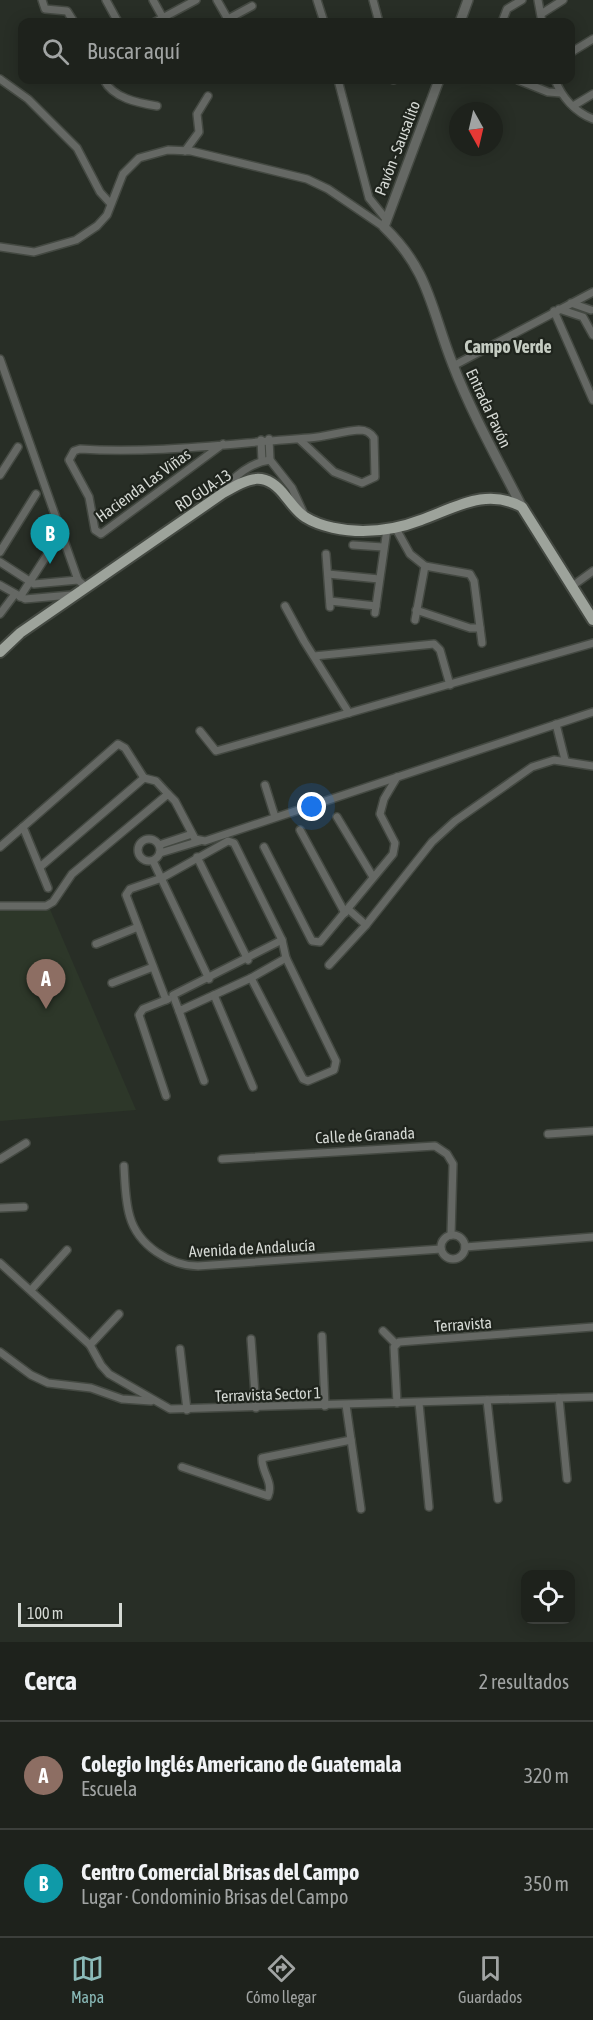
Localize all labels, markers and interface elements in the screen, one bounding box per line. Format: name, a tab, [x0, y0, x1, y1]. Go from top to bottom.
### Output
search box	[18, 18, 575, 84]
icon: search	[39, 35, 72, 68]
text: Buscar aquí	[87, 38, 180, 64]
street label: Pavón - Sausalito	[371, 98, 423, 198]
north arrow	[449, 102, 503, 156]
district label: Campo Verde	[464, 336, 552, 357]
street label: Entrada Pavón	[463, 366, 515, 450]
street label: Hacienda Las Viñas	[92, 444, 194, 525]
street label: RD GUA-13	[172, 465, 234, 515]
pin: B	[31, 514, 70, 564]
your location	[297, 792, 326, 821]
pin: A	[26, 960, 66, 1009]
street label: Calle de Granada	[315, 1123, 415, 1147]
street label: Avenida de Andalucía	[188, 1236, 316, 1260]
street label: Terravista	[434, 1313, 492, 1335]
street label: Terravista Sector 1	[215, 1383, 321, 1405]
map controls	[521, 1570, 575, 1624]
button: locate	[521, 1570, 575, 1624]
scale bar	[18, 1600, 122, 1628]
text: 100 m	[27, 1604, 63, 1622]
text: Cerca	[24, 1666, 77, 1696]
text: 2 resultados	[479, 1670, 569, 1693]
text: Colegio Inglés Americano de Guatemala	[81, 1751, 402, 1777]
text: A	[39, 1764, 48, 1787]
text: 320 m	[524, 1764, 569, 1787]
text: Escuela	[81, 1777, 137, 1800]
text: Centro Comercial Brisas del Campo	[81, 1859, 359, 1885]
text: B	[39, 1872, 48, 1895]
text: 350 m	[524, 1872, 569, 1895]
text: Lugar · Condominio Brisas del Campo	[81, 1885, 348, 1908]
tab: Mapa	[71, 1952, 104, 2006]
tab: Cómo llegar	[246, 1952, 316, 2006]
tab: Guardados	[458, 1952, 522, 2006]

